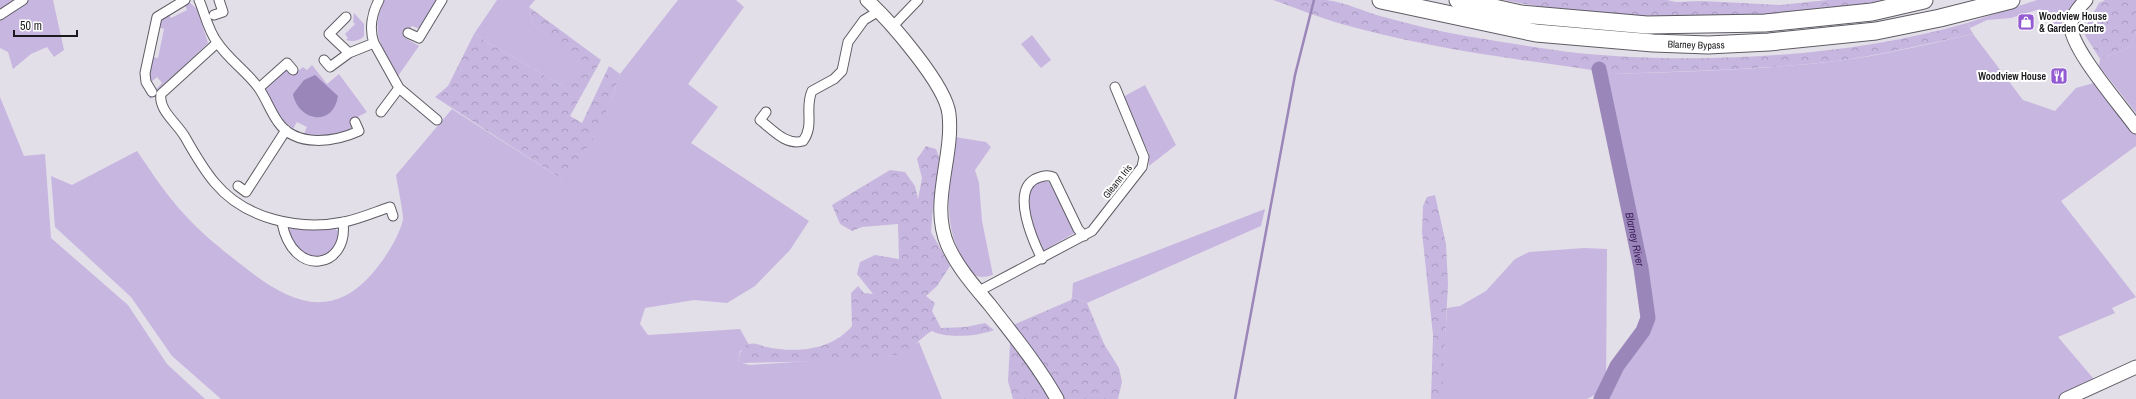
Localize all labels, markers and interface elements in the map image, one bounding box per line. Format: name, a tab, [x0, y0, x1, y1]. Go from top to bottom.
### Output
place label: Woodview House & Garden Centre	[2039, 10, 2107, 35]
scale bar	[14, 12, 77, 38]
shop icon: Woodview House & Garden Centre	[2016, 12, 2036, 32]
text: 50 m	[20, 18, 42, 34]
street label: Blarney Bypass	[1667, 38, 1725, 52]
restaurant icon: Woodview House	[2049, 66, 2069, 86]
place label: Woodview House	[1978, 70, 2046, 83]
street label: Gleann Iris	[1100, 161, 1135, 201]
water label: Blarney River	[1622, 211, 1648, 268]

